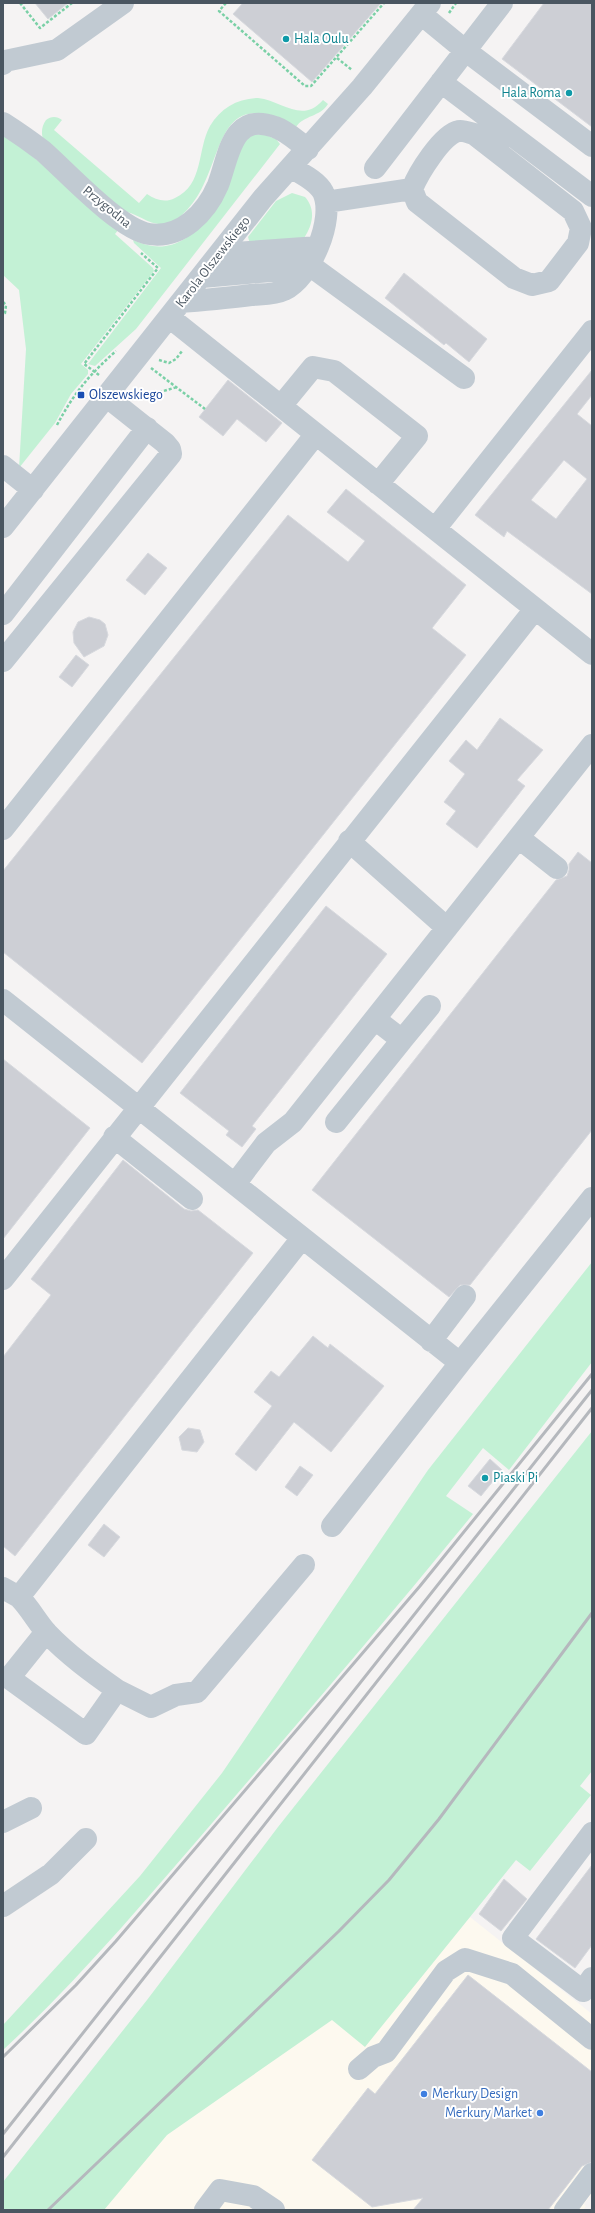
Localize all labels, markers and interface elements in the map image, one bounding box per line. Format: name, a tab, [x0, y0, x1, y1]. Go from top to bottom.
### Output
place label: Hala Oulu	[294, 32, 349, 46]
marker: Hala Oulu	[281, 34, 291, 44]
place label: Hala Roma	[501, 86, 562, 100]
marker: Hala Roma	[564, 88, 574, 98]
street label: Przygodna	[80, 183, 134, 231]
street label: Karola Olszewskiego	[173, 214, 253, 310]
place label: Olszewskiego	[89, 388, 163, 402]
marker: Olszewskiego	[76, 390, 86, 400]
place label: Piaski Pi	[493, 1471, 538, 1485]
marker: Piaski Pi	[480, 1473, 490, 1483]
place label: Merkury Design	[432, 2087, 518, 2101]
marker: Merkury Design	[419, 2089, 429, 2099]
place label: Merkury Market	[445, 2106, 533, 2120]
marker: Merkury Market	[535, 2108, 545, 2118]

